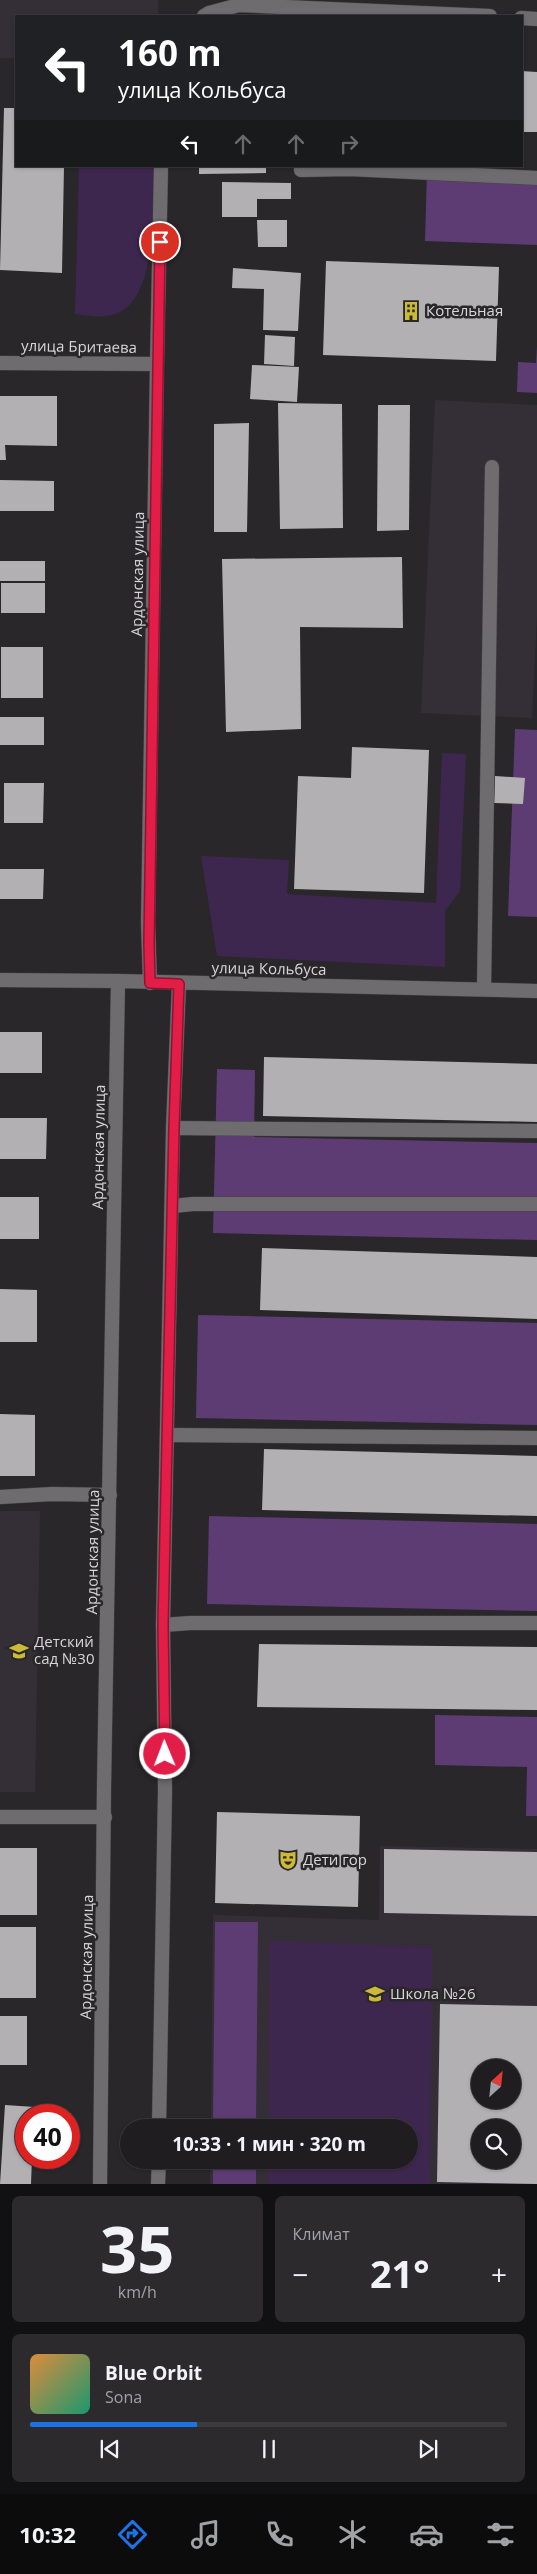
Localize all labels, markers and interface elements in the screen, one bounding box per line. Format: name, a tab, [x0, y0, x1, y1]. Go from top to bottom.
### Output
text: 160 m	[118, 29, 222, 76]
icon: left	[35, 35, 100, 100]
text: улица Кольбуса	[118, 74, 286, 104]
icon: left	[176, 130, 204, 158]
icon: ahead	[229, 130, 257, 158]
icon: ahead	[282, 130, 310, 158]
icon: right	[335, 130, 363, 158]
pin	[139, 221, 181, 263]
icon: arrive	[146, 228, 174, 256]
building icon: Котельная	[400, 300, 422, 322]
place label: Котельная	[426, 300, 503, 320]
street label: улица Бритаева	[21, 335, 137, 357]
street label: Ардонская улица	[126, 511, 148, 636]
street label: улица Кольбуса	[211, 957, 327, 979]
street label: Ардонская улица	[87, 1084, 109, 1209]
street label: Ардонская улица	[81, 1489, 103, 1614]
place label: Детский сад №30	[34, 1631, 94, 1668]
school or university icon: Детский сад №30	[8, 1640, 30, 1662]
position arrow	[138, 1727, 190, 1779]
theatre icon: Дети гор	[277, 1849, 299, 1871]
place label: Дети гор	[303, 1849, 367, 1869]
street label: Ардонская улица	[75, 1894, 97, 2019]
school or university icon: Школа №26	[364, 1983, 386, 2005]
place label: Школа №26	[390, 1983, 476, 2003]
north arrow	[471, 2059, 521, 2109]
map controls	[471, 2059, 521, 2169]
speed limit sign: 40	[15, 2104, 80, 2169]
button: search	[471, 2119, 521, 2169]
text: 10:33 · 1 мин · 320 m	[172, 2131, 366, 2157]
text: 35	[100, 2204, 174, 2292]
text: Климат	[293, 2223, 350, 2245]
text: 21°	[370, 2247, 430, 2299]
text: −	[293, 2255, 309, 2293]
text: +	[491, 2255, 507, 2293]
text: km/h	[118, 2281, 157, 2303]
text: Blue Orbit	[105, 2360, 202, 2386]
text: Sona	[105, 2386, 142, 2408]
icon: previous	[96, 2435, 124, 2463]
icon: pause	[255, 2435, 283, 2463]
icon: next	[414, 2435, 442, 2463]
icon: directions	[115, 2517, 150, 2552]
icon: music	[188, 2517, 223, 2552]
icon: phone	[262, 2517, 297, 2552]
icon: climate	[335, 2517, 370, 2552]
icon: car	[409, 2517, 444, 2552]
icon: filters	[483, 2517, 518, 2552]
text: 10:32	[19, 2519, 76, 2549]

